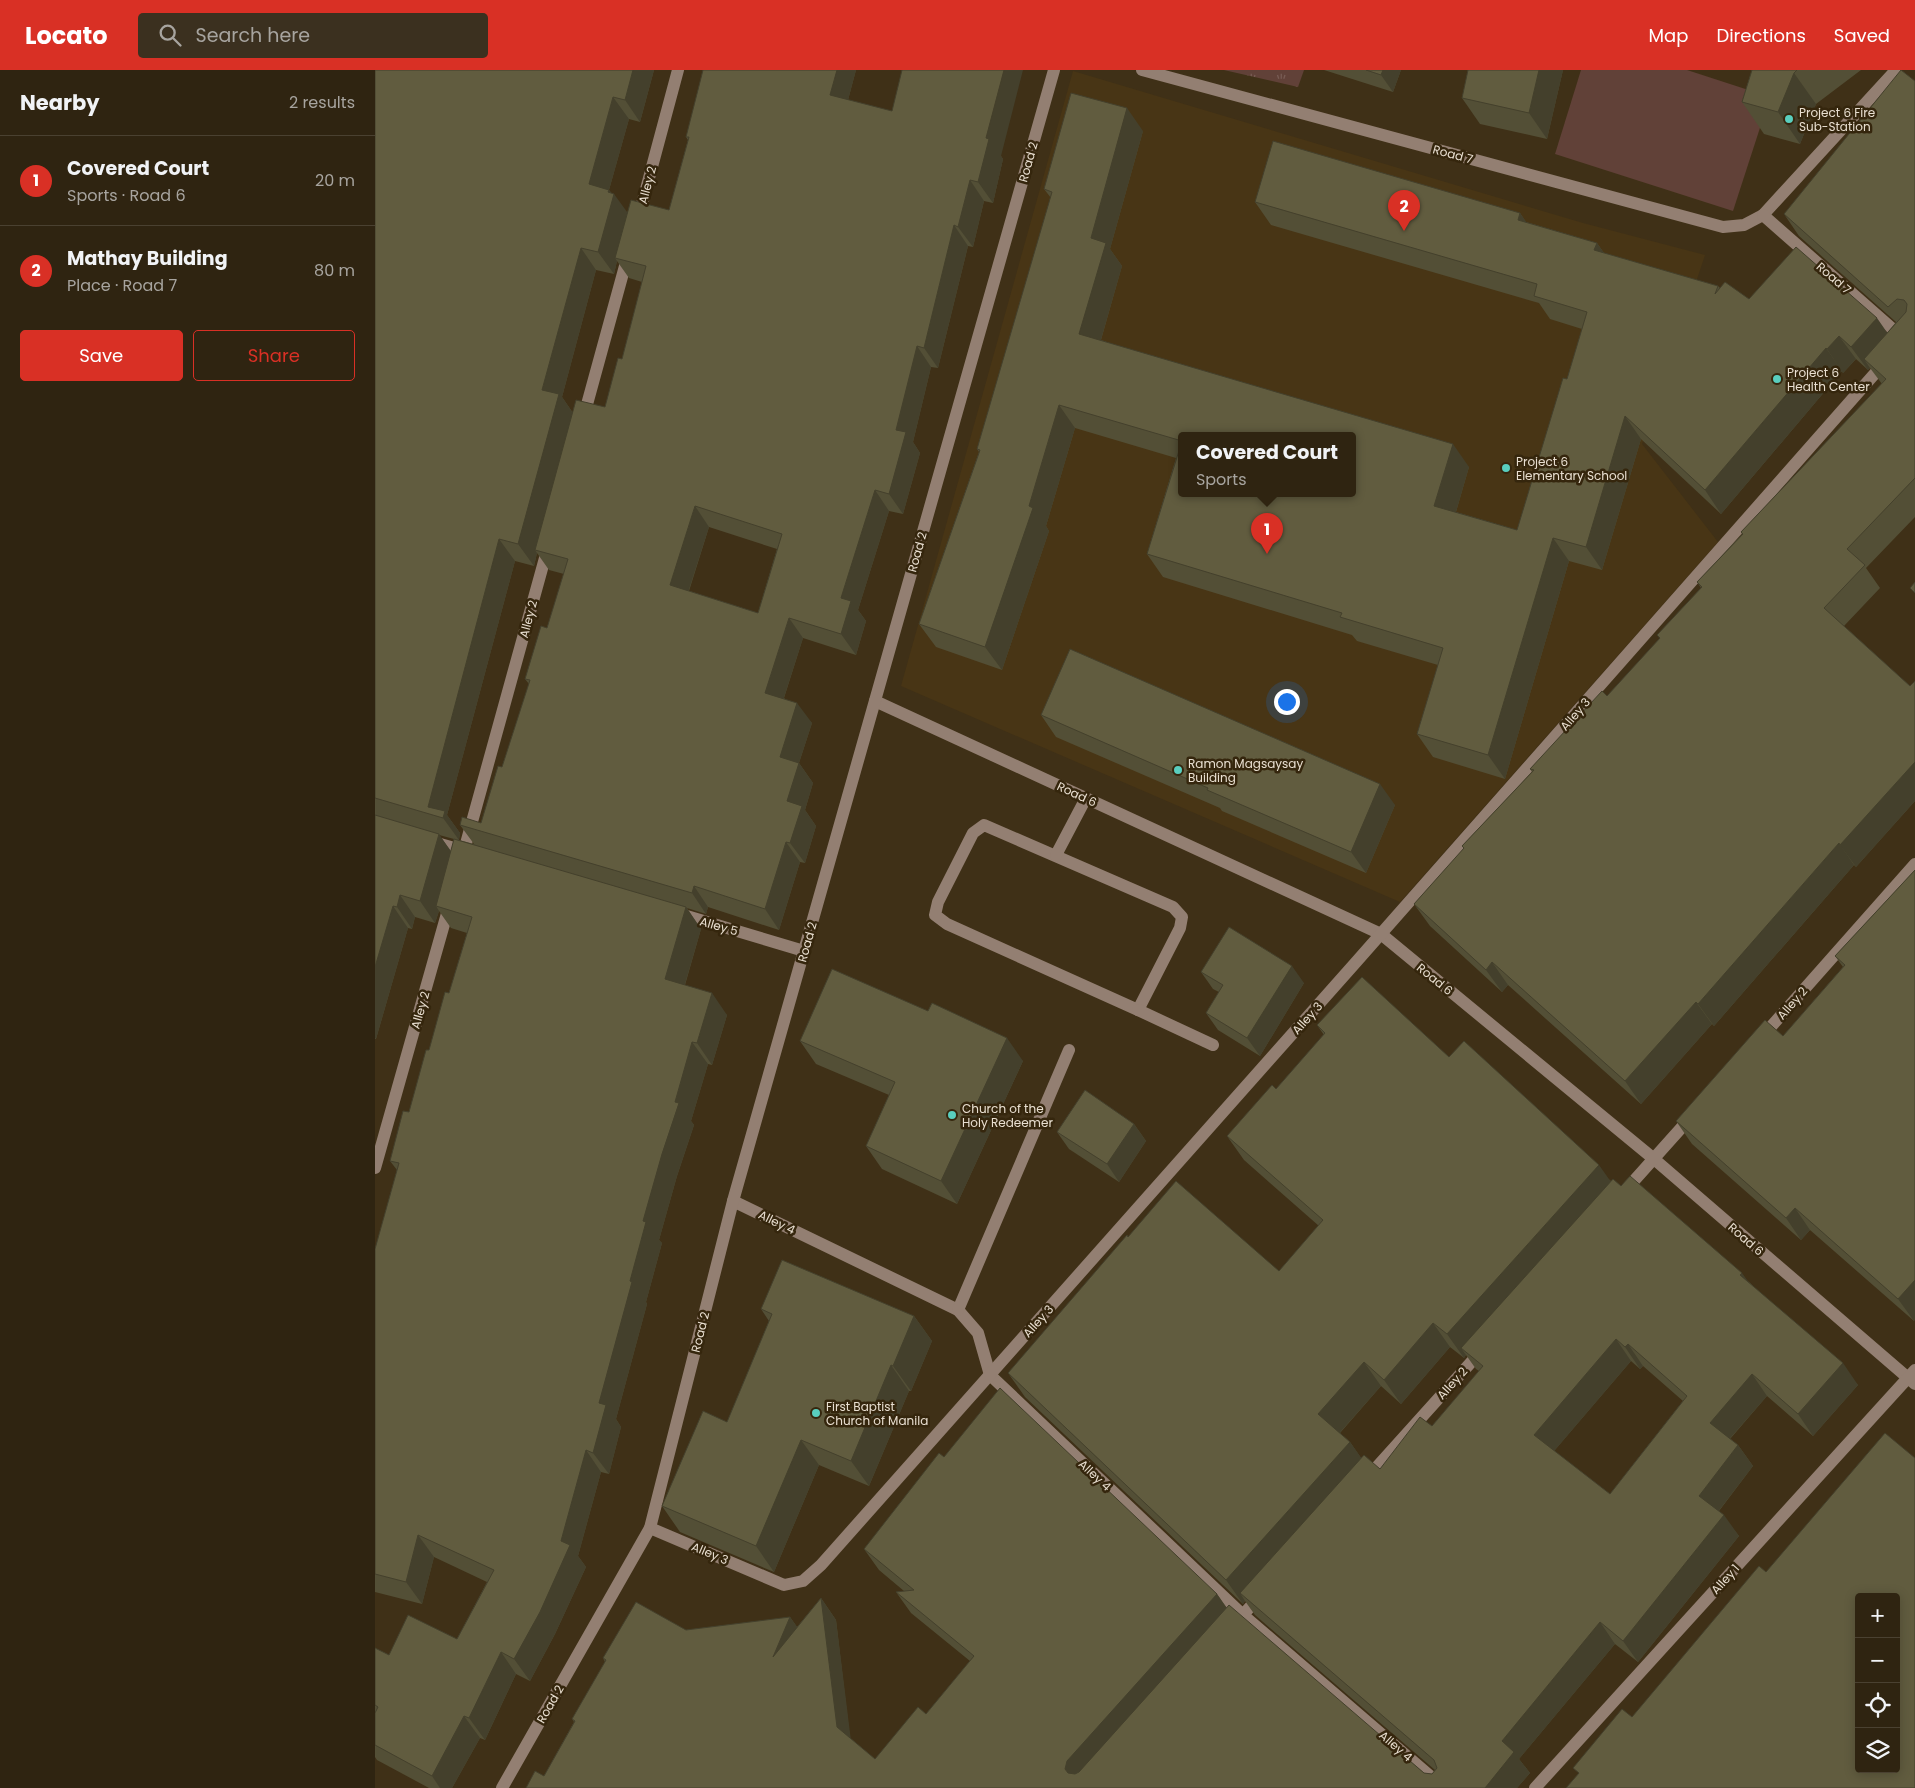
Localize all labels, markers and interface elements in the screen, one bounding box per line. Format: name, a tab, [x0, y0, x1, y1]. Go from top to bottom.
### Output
search box	[138, 13, 488, 58]
text: Locato	[25, 19, 108, 52]
icon: search	[156, 21, 184, 49]
text: Search here	[196, 22, 310, 49]
text: Map	[1649, 23, 1688, 48]
text: Directions	[1716, 23, 1806, 48]
text: Saved	[1834, 23, 1890, 48]
text: Nearby	[20, 88, 100, 117]
text: 2 results	[289, 91, 355, 114]
place label: Project 6 Fire Sub-Station	[1799, 104, 1875, 135]
marker: Project 6 Fire Sub-Station	[1783, 113, 1795, 125]
street label: Road 2	[1014, 140, 1042, 184]
street label: Road 7	[1431, 140, 1475, 168]
text: Covered Court	[67, 155, 209, 182]
street label: Alley 2	[634, 164, 660, 206]
text: 1	[33, 169, 39, 192]
text: 20 m	[315, 169, 355, 192]
text: Sports · Road 6	[67, 184, 186, 207]
pin: 2	[1388, 190, 1420, 231]
text: Mathay Building	[67, 245, 228, 272]
street label: Road 7	[1813, 258, 1855, 298]
text: 2	[31, 259, 41, 282]
text: 80 m	[314, 259, 355, 282]
text: Place · Road 7	[67, 274, 177, 297]
button: Save	[20, 330, 183, 381]
button: Share	[193, 330, 355, 381]
place label: Project 6 Health Center	[1787, 364, 1870, 395]
marker: Project 6 Health Center	[1771, 373, 1783, 385]
popup	[1178, 432, 1356, 497]
text: Covered Court	[1196, 439, 1338, 466]
place label: Project 6 Elementary School	[1516, 453, 1627, 484]
marker: Project 6 Elementary School	[1500, 462, 1512, 474]
text: Sports	[1196, 468, 1247, 491]
pin: 1	[1251, 513, 1283, 554]
street label: Road 2	[903, 530, 931, 574]
street label: Alley 2	[515, 598, 541, 640]
your location	[1274, 689, 1300, 715]
street label: Alley 3	[1556, 694, 1594, 734]
place label: Ramon Magsaysay Building	[1188, 755, 1303, 786]
marker: Ramon Magsaysay Building	[1172, 764, 1184, 776]
street label: Road 6	[1054, 777, 1100, 811]
street label: Alley 5	[698, 912, 740, 940]
street label: Road 2	[793, 920, 821, 964]
street label: Road 6	[1413, 959, 1457, 999]
street label: Alley 2	[1773, 983, 1811, 1023]
street label: Alley 2	[407, 989, 433, 1031]
street label: Alley 3	[1288, 998, 1326, 1038]
place label: Church of the Holy Redeemer	[962, 1100, 1053, 1131]
marker: Church of the Holy Redeemer	[946, 1109, 958, 1121]
street label: Alley 4	[756, 1206, 799, 1238]
street label: Road 6	[1725, 1219, 1767, 1259]
street label: Alley 3	[1019, 1301, 1057, 1341]
street label: Road 2	[687, 1310, 713, 1354]
street label: Alley 2	[1433, 1363, 1471, 1403]
place label: First Baptist Church of Manila	[826, 1398, 928, 1429]
marker: First Baptist Church of Manila	[810, 1407, 822, 1419]
street label: Alley 4	[1075, 1456, 1115, 1495]
street label: Alley 3	[689, 1538, 731, 1568]
street label: Alley 1	[1707, 1560, 1743, 1598]
map controls	[1855, 1593, 1900, 1773]
button: +	[1855, 1593, 1900, 1638]
button: −	[1855, 1638, 1900, 1683]
street label: Road 2	[532, 1682, 568, 1726]
button: locate	[1855, 1683, 1900, 1728]
street label: Alley 4	[1376, 1727, 1417, 1765]
button: layers	[1855, 1728, 1900, 1773]

